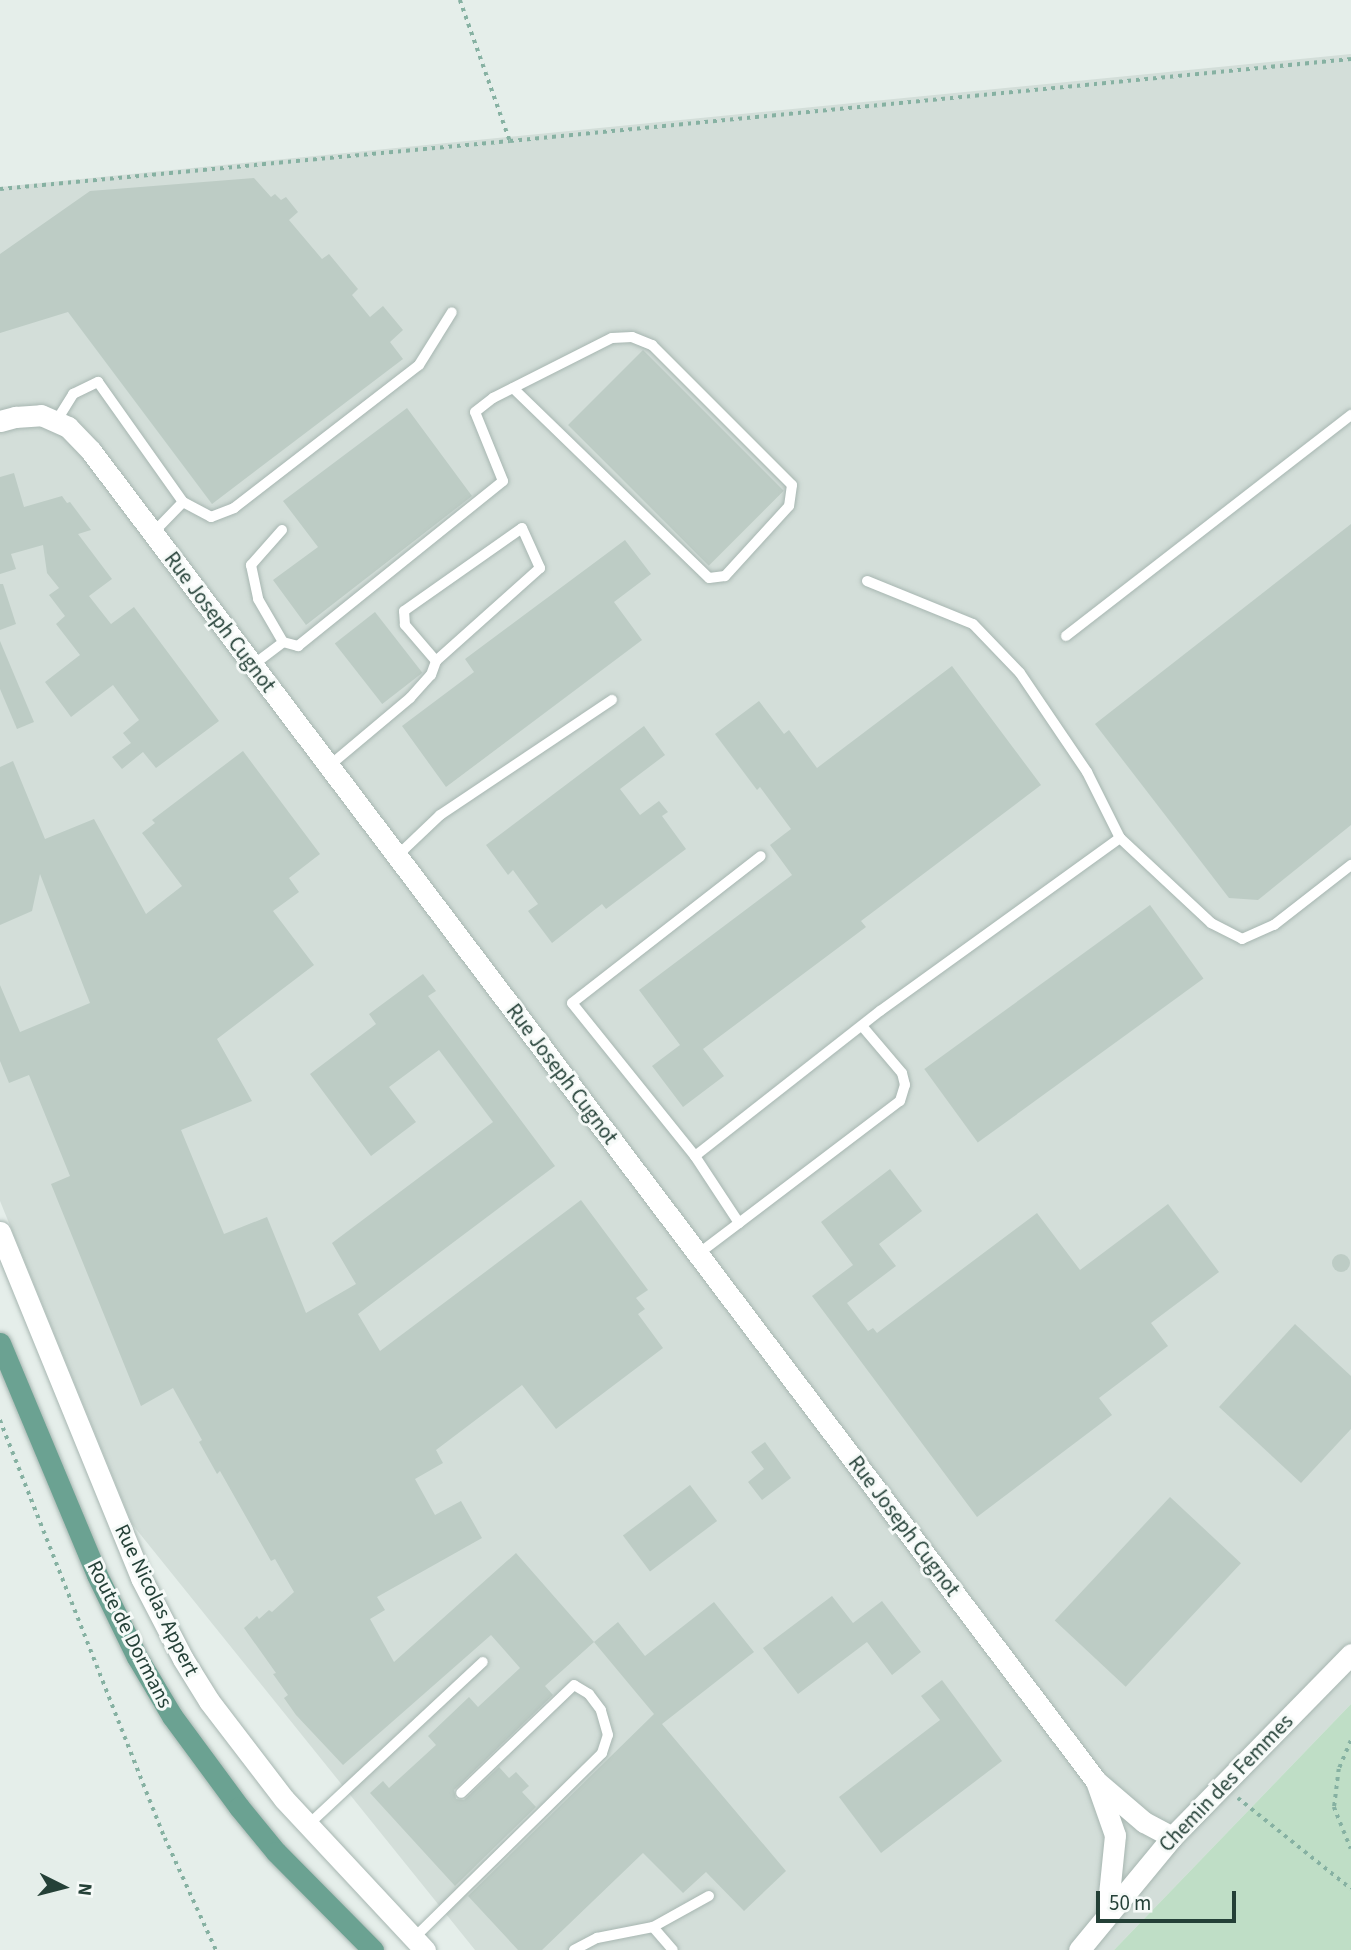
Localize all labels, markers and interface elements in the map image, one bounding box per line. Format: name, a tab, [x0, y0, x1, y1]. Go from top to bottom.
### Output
street label: Rue Joseph Cugnot	[159, 547, 281, 697]
street label: Rue Joseph Cugnot	[501, 999, 623, 1149]
street label: Rue Joseph Cugnot	[843, 1451, 965, 1601]
street label: Rue Nicolas Appert	[109, 1520, 205, 1680]
street label: Route de Dormans	[82, 1556, 178, 1712]
street label: Chemin des Femmes	[1154, 1709, 1298, 1857]
north arrow	[28, 1852, 98, 1922]
scale bar	[1099, 1876, 1239, 1920]
text: N	[70, 1882, 98, 1897]
text: 50 m	[1109, 1888, 1151, 1918]

